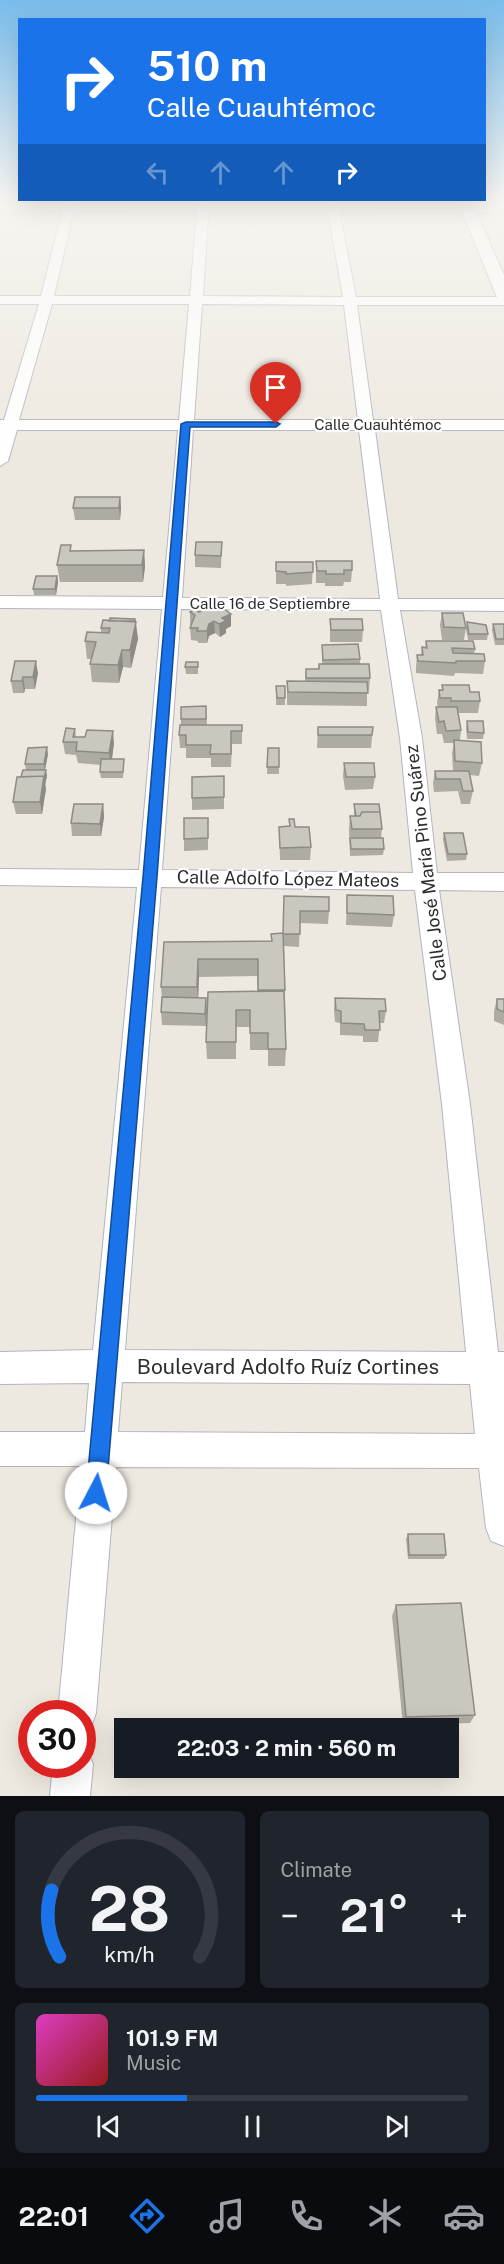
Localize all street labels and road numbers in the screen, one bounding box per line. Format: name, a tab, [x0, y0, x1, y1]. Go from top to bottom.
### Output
street label: Calle Cuauhtémoc	[314, 416, 442, 433]
street label: Calle 16 de Septiembre	[190, 595, 350, 612]
street label: Calle José María Pino Suárez	[401, 744, 450, 982]
street label: Calle Adolfo López Mateos	[177, 866, 399, 891]
street label: Boulevard Adolfo Ruíz Cortines	[137, 1354, 439, 1379]

